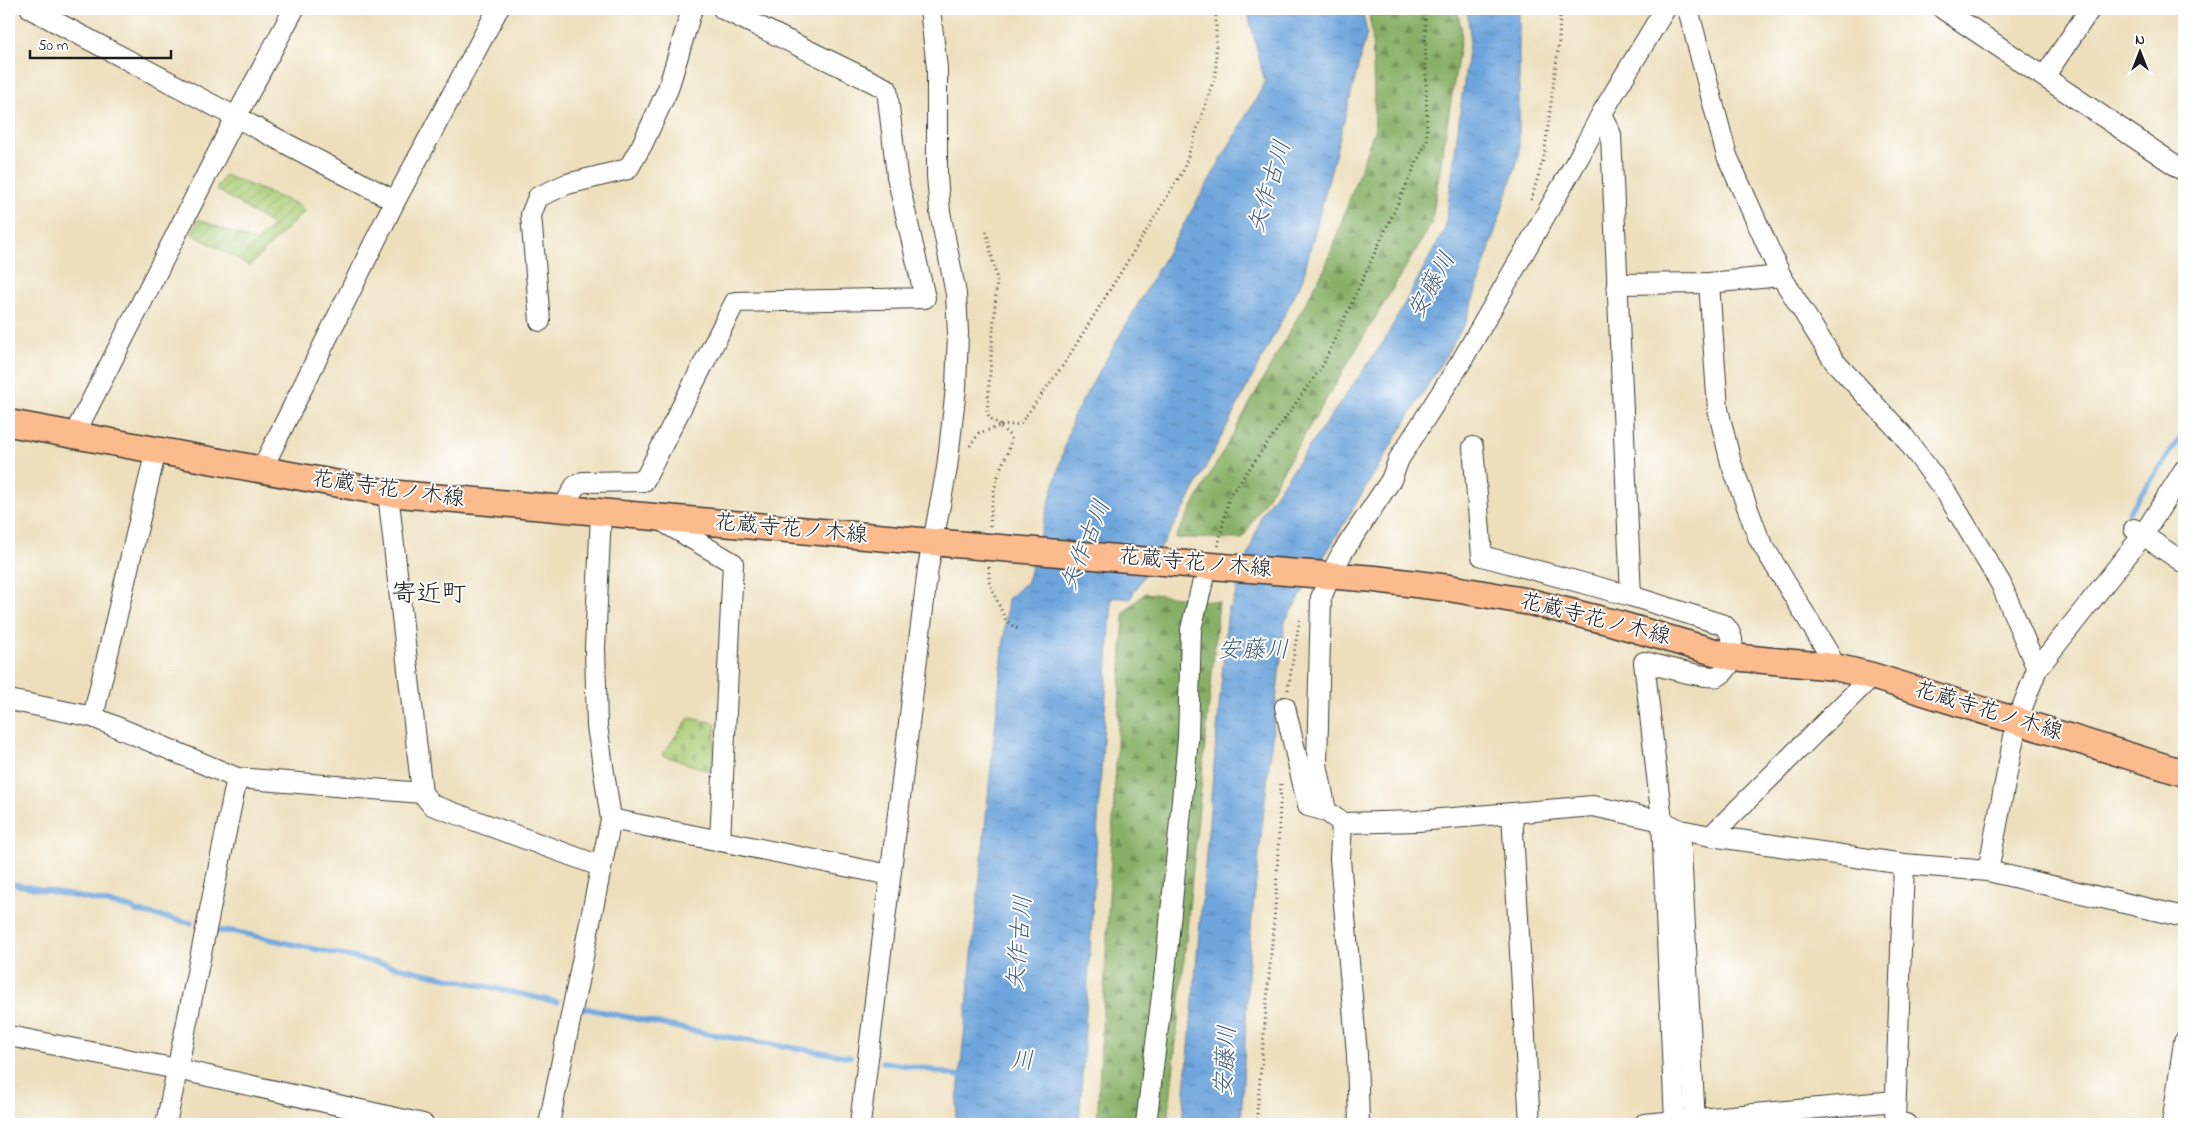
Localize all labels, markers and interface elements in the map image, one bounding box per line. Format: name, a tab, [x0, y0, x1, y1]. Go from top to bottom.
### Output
scale bar	[30, 28, 171, 60]
north arrow	[2116, 28, 2166, 78]
text: N	[2135, 30, 2145, 51]
text: 50 m	[38, 35, 69, 57]
water label: 矢作古川	[1240, 136, 1302, 238]
water label: 安藤川	[1400, 246, 1466, 326]
street label: 花蔵寺花ノ木線	[310, 463, 466, 517]
water label: 矢作古川	[1053, 495, 1121, 597]
street label: 花蔵寺花ノ木線	[713, 507, 869, 553]
street label: 花蔵寺花ノ木線	[1117, 541, 1273, 587]
district label: 寄近町	[391, 577, 467, 613]
street label: 花蔵寺花ノ木線	[1516, 586, 1674, 654]
water label: 安藤川	[1217, 634, 1289, 669]
street label: 花蔵寺花ノ木線	[1910, 674, 2066, 750]
water label: 矢作古川	[999, 894, 1043, 992]
water label: 安藤川	[1207, 1024, 1247, 1098]
water label: 川	[1010, 1045, 1034, 1080]

